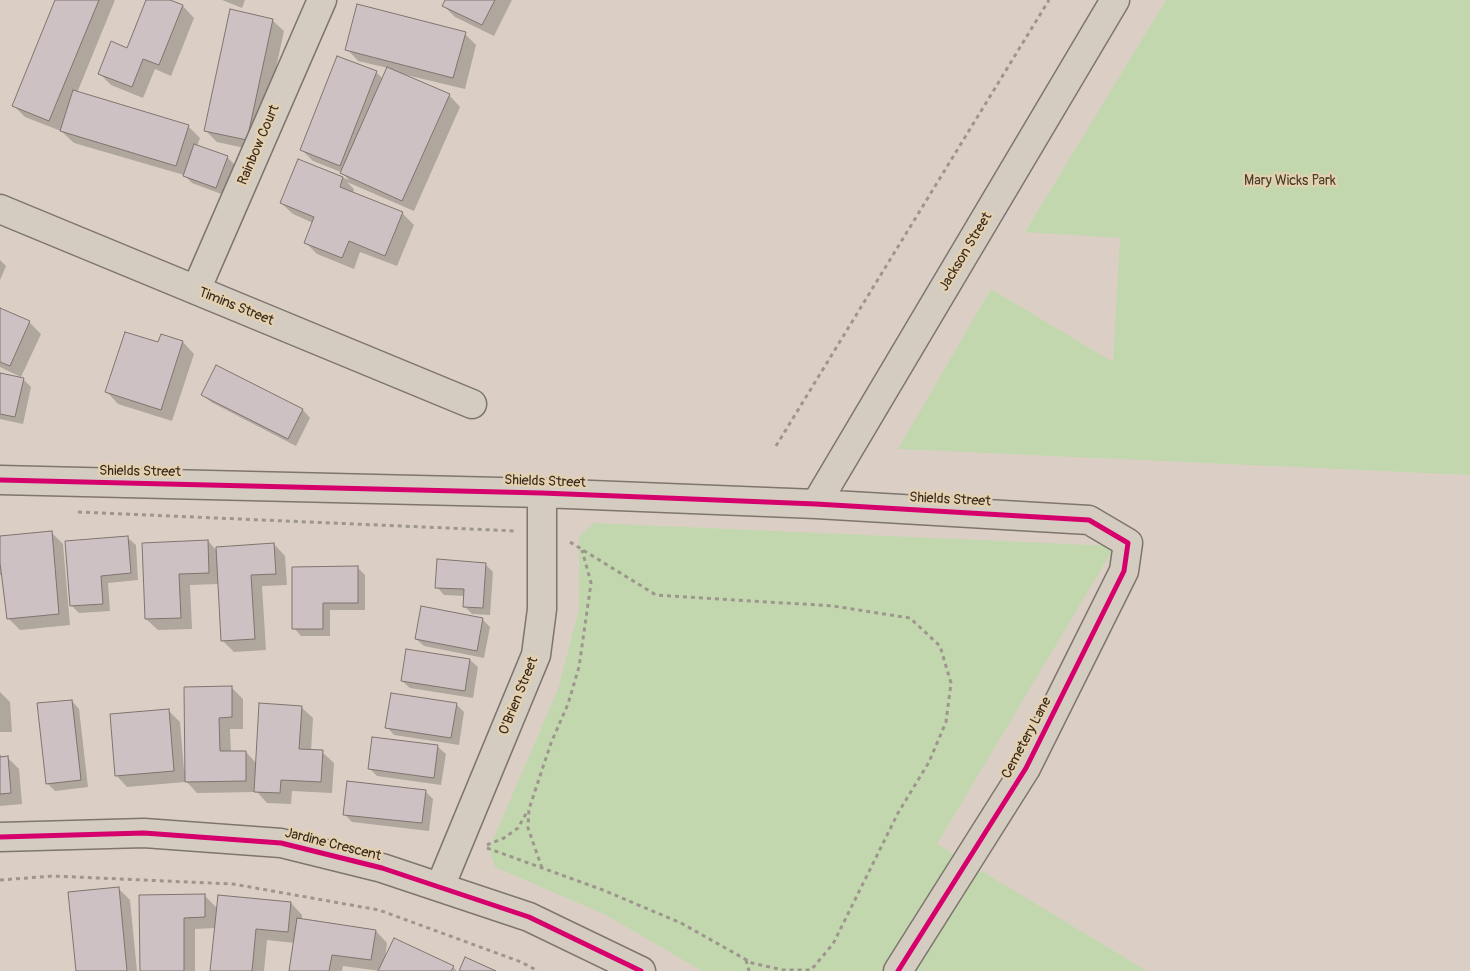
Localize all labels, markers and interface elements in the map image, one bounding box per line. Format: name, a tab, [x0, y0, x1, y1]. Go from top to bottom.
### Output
street label: Rainbow Court	[235, 102, 283, 188]
park label: Mary Wicks Park	[1244, 173, 1336, 189]
street label: Jackson Street	[936, 210, 996, 294]
street label: Timins Street	[196, 284, 276, 330]
street label: Shields Street	[99, 463, 181, 481]
street label: Shields Street	[504, 472, 586, 492]
street label: Shields Street	[909, 489, 991, 511]
street label: O'Brien Street	[496, 655, 542, 737]
street label: Cemetery Lane	[998, 694, 1056, 782]
street label: Jardine Crescent	[283, 825, 383, 865]

